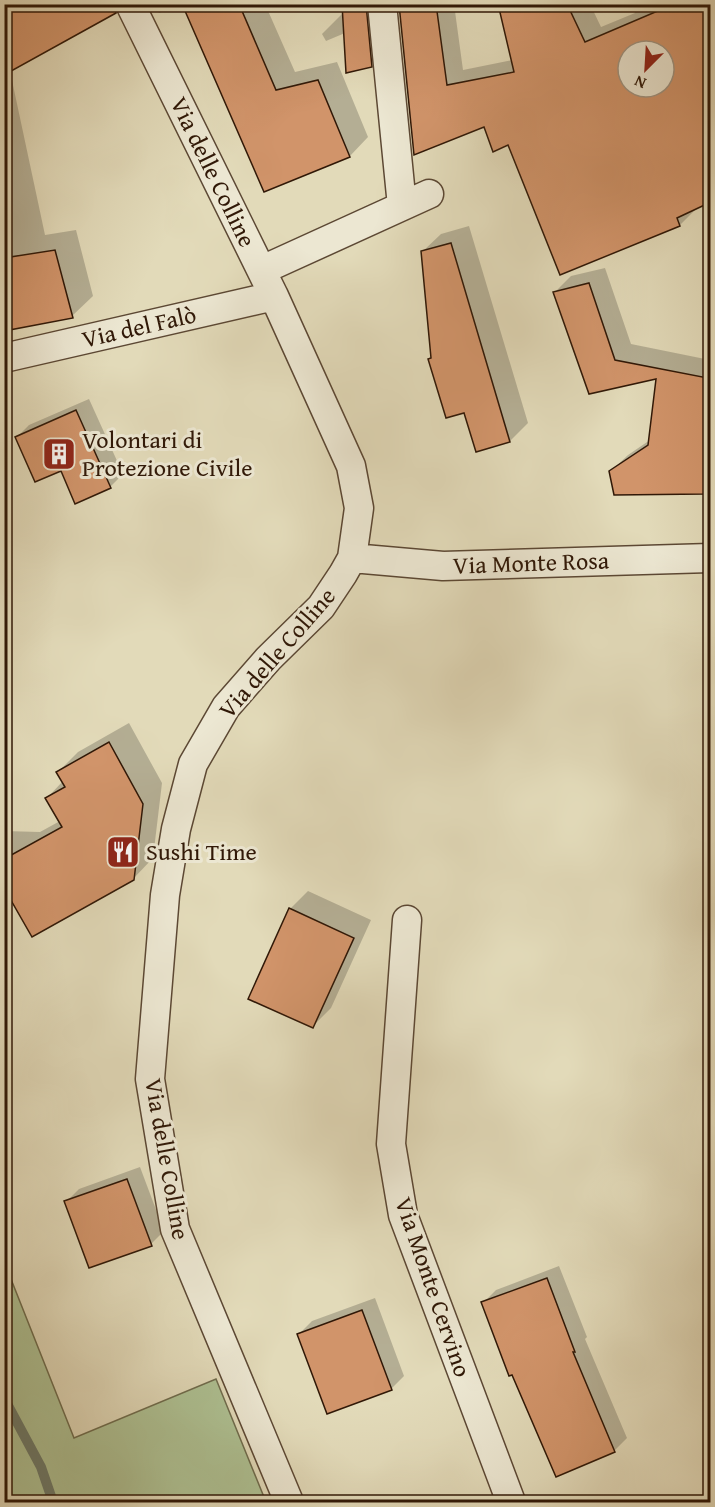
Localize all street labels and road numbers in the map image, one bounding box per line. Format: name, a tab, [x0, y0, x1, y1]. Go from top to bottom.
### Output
street label: Via delle Colline	[162, 91, 265, 253]
street label: Via del Falò	[78, 296, 199, 357]
street label: Via Monte Rosa	[452, 542, 610, 583]
street label: Via delle Colline	[210, 580, 343, 726]
street label: Via delle Colline	[136, 1075, 199, 1242]
street label: Via Monte Cervino	[386, 1192, 481, 1381]

